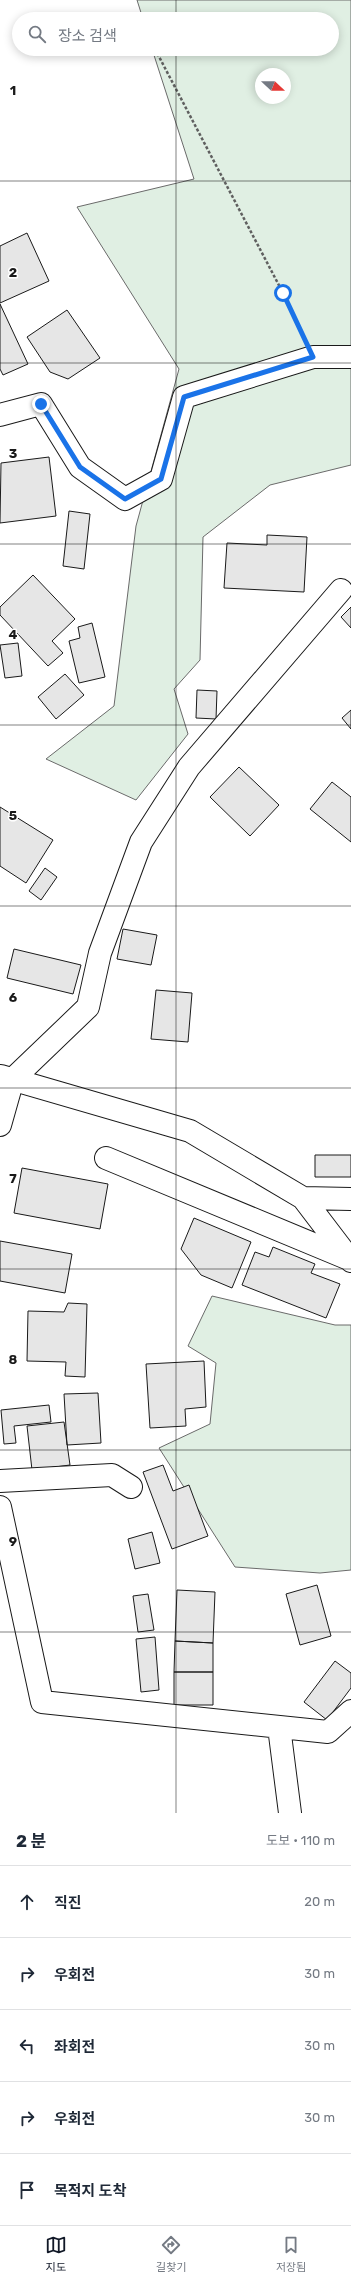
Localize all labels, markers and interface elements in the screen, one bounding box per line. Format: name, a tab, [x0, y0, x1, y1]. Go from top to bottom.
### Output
search box	[12, 12, 339, 56]
icon: search	[26, 23, 48, 45]
text: 장소 검색	[58, 27, 117, 45]
north arrow	[255, 68, 291, 104]
text: 1	[10, 83, 16, 98]
text: 2	[9, 265, 17, 280]
route start	[274, 284, 292, 302]
route end	[32, 395, 50, 413]
text: 3	[9, 446, 18, 461]
text: 4	[9, 627, 18, 642]
text: 5	[9, 808, 17, 823]
text: 6	[9, 990, 18, 1005]
text: 7	[9, 1171, 17, 1186]
text: 8	[9, 1352, 18, 1367]
text: 9	[9, 1534, 17, 1549]
text: 2 분	[16, 1831, 46, 1851]
text: 도보 · 110 m	[266, 1833, 335, 1848]
icon: ahead	[16, 1891, 38, 1913]
text: 직진	[54, 1894, 82, 1912]
text: 20 m	[304, 1894, 335, 1909]
icon: right	[16, 1963, 38, 1985]
text: 우회전	[54, 1966, 95, 1984]
text: 30 m	[304, 1966, 335, 1981]
icon: left	[16, 2035, 38, 2057]
text: 좌회전	[54, 2038, 95, 2056]
text: 30 m	[304, 2038, 335, 2053]
icon: right	[16, 2107, 38, 2129]
text: 우회전	[54, 2110, 95, 2128]
text: 30 m	[304, 2110, 335, 2125]
icon: arrive	[16, 2179, 38, 2201]
text: 목적지 도착	[54, 2182, 126, 2200]
tab: 지도	[45, 2234, 67, 2274]
tab: 길찾기	[156, 2234, 186, 2274]
tab: 저장됨	[276, 2234, 306, 2274]

